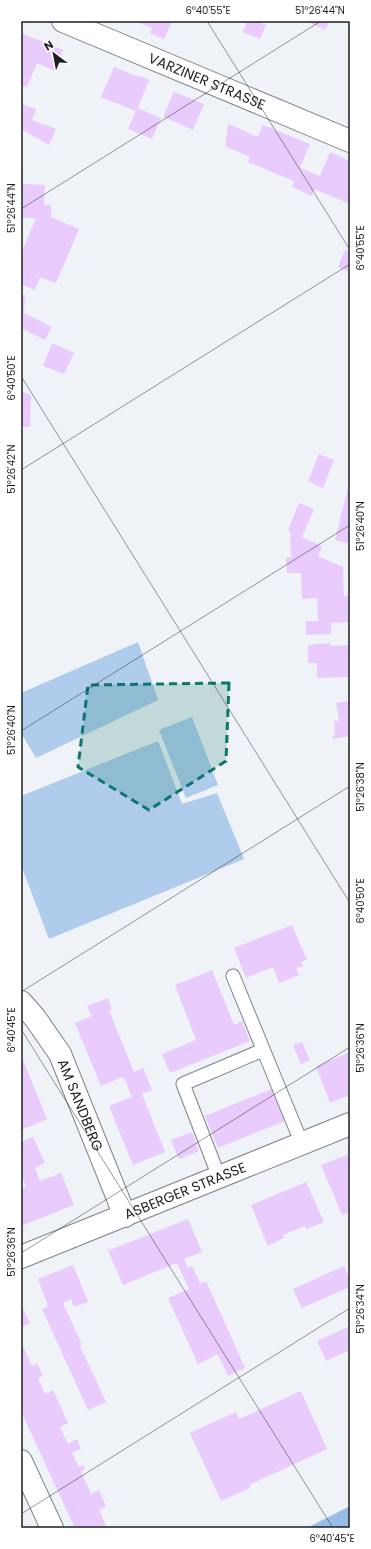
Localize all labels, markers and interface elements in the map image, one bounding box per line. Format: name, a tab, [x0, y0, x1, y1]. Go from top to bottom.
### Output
text: 6°40'55"E	[185, 3, 231, 18]
text: 51°26'44"N	[295, 3, 345, 18]
north arrow	[34, 34, 74, 74]
text: N	[41, 37, 56, 54]
street label: VARZINER STRASSE	[145, 48, 269, 115]
text: 51°26'44"N	[4, 183, 19, 233]
text: 6°40'55"E	[353, 225, 368, 271]
text: 6°40'50"E	[4, 355, 19, 401]
text: 51°26'42"N	[4, 444, 19, 494]
text: 51°26'40"N	[353, 501, 368, 551]
text: 51°26'40"N	[4, 705, 19, 755]
text: 51°26'38"N	[353, 762, 368, 812]
text: 6°40'50"E	[353, 878, 368, 924]
text: 6°40'45"E	[4, 1007, 19, 1053]
text: 51°26'36"N	[353, 1023, 368, 1073]
street label: AM SANDBERG	[53, 1056, 108, 1154]
street label: ASBERGER STRASSE	[121, 1157, 249, 1224]
text: 51°26'36"N	[4, 1227, 19, 1277]
text: 51°26'34"N	[353, 1284, 368, 1334]
text: 6°40'45"E	[309, 1531, 355, 1546]

